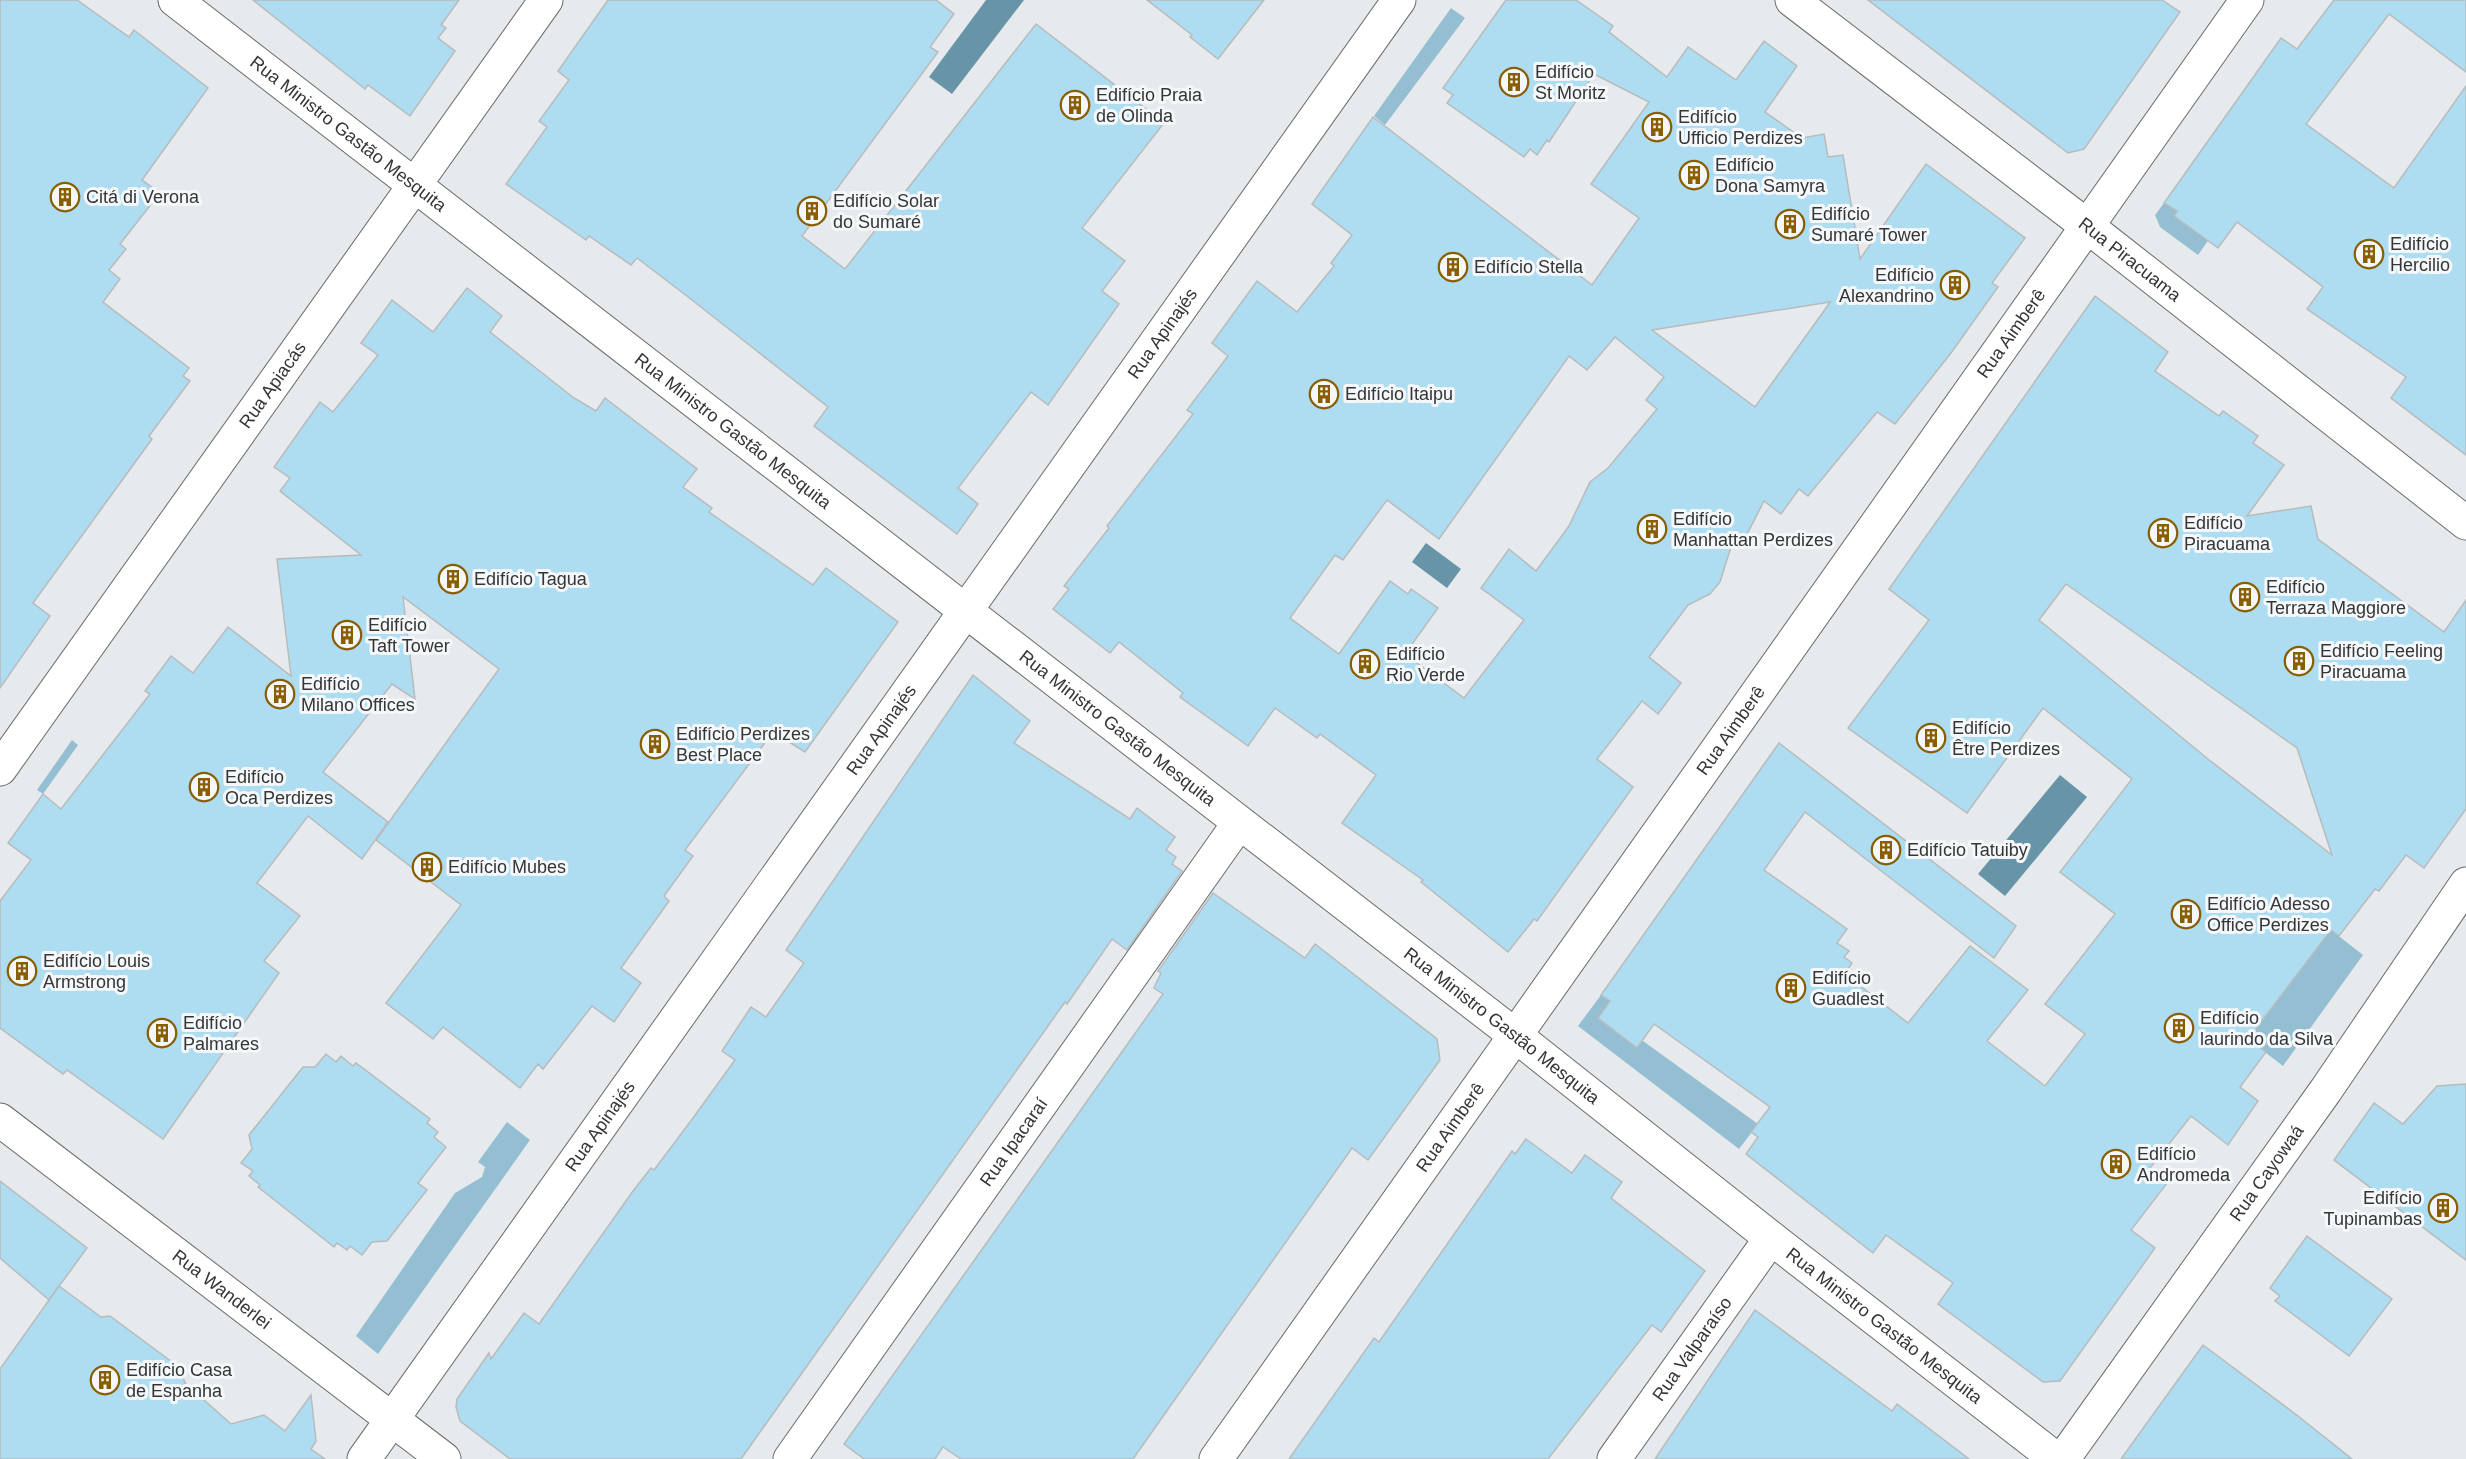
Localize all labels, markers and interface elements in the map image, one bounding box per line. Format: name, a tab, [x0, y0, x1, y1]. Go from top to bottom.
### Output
street label: Rua Ministro Gastão Mesquita	[246, 52, 451, 216]
place label: Edifício St Moritz	[1535, 62, 1606, 103]
building icon: Edifício St Moritz	[1498, 66, 1530, 98]
place label: Edifício Praia de Olinda	[1096, 85, 1203, 126]
building icon: Edifício Praia de Olinda	[1059, 89, 1091, 121]
place label: Edifício Ufficio Perdizes	[1678, 107, 1803, 148]
building icon: Edifício Ufficio Perdizes	[1641, 111, 1673, 143]
place label: Edifício Dona Samyra	[1715, 155, 1826, 196]
building icon: Edifício Dona Samyra	[1678, 159, 1710, 191]
building icon: Citá di Verona	[49, 181, 81, 213]
place label: Citá di Verona	[86, 187, 200, 207]
place label: Edifício Solar do Sumaré	[833, 191, 939, 232]
building icon: Edifício Solar do Sumaré	[796, 195, 828, 227]
place label: Edifício Sumaré Tower	[1811, 204, 1927, 245]
building icon: Edifício Sumaré Tower	[1774, 208, 1806, 240]
street label: Rua Piracuama	[2075, 213, 2186, 306]
place label: Edifício Hercilio	[2390, 234, 2450, 275]
building icon: Edifício Hercilio	[2353, 238, 2385, 270]
building icon: Edifício Stella	[1437, 251, 1469, 283]
place label: Edifício Stella	[1474, 257, 1584, 277]
place label: Edifício Alexandrino	[1839, 265, 1934, 306]
building icon: Edifício Alexandrino	[1939, 269, 1971, 301]
street label: Rua Apinajés	[1124, 284, 1201, 383]
street label: Rua Aimberê	[1973, 285, 2049, 382]
street label: Rua Apiacás	[235, 338, 310, 432]
street label: Rua Ministro Gastão Mesquita	[631, 349, 836, 514]
building icon: Edifício Itaipu	[1308, 378, 1340, 410]
place label: Edifício Itaipu	[1345, 384, 1453, 404]
place label: Edifício Manhattan Perdizes	[1673, 509, 1833, 550]
building icon: Edifício Manhattan Perdizes	[1636, 513, 1668, 545]
place label: Edifício Piracuama	[2184, 513, 2271, 554]
building icon: Edifício Piracuama	[2147, 517, 2179, 549]
building icon: Edifício Tagua	[437, 563, 469, 595]
place label: Edifício Tagua	[474, 569, 588, 589]
place label: Edifício Terraza Maggiore	[2266, 577, 2406, 618]
building icon: Edifício Terraza Maggiore	[2229, 581, 2261, 613]
place label: Edifício Taft Tower	[368, 615, 450, 656]
building icon: Edifício Taft Tower	[331, 619, 363, 651]
place label: Edifício Feeling Piracuama	[2320, 641, 2443, 682]
place label: Edifício Rio Verde	[1386, 644, 1465, 685]
building icon: Edifício Feeling Piracuama	[2283, 645, 2315, 677]
street label: Rua Ministro Gastão Mesquita	[1016, 646, 1220, 811]
building icon: Edifício Rio Verde	[1349, 648, 1381, 680]
place label: Edifício Milano Offices	[301, 674, 415, 715]
building icon: Edifício Milano Offices	[264, 678, 296, 710]
street label: Rua Apinajés	[842, 681, 920, 779]
street label: Rua Aimberê	[1693, 682, 1769, 779]
place label: Edifício Être Perdizes	[1952, 718, 2060, 759]
building icon: Edifício Être Perdizes	[1915, 722, 1947, 754]
place label: Edifício Perdizes Best Place	[676, 724, 810, 765]
building icon: Edifício Perdizes Best Place	[639, 728, 671, 760]
place label: Edifício Oca Perdizes	[225, 767, 333, 808]
building icon: Edifício Oca Perdizes	[188, 771, 220, 803]
building icon: Edifício Tatuiby	[1870, 834, 1902, 866]
place label: Edifício Tatuiby	[1907, 840, 2028, 860]
building icon: Edifício Mubes	[411, 851, 443, 883]
place label: Edifício Mubes	[448, 857, 566, 877]
place label: Edifício Adesso Office Perdizes	[2207, 894, 2330, 935]
building icon: Edifício Adesso Office Perdizes	[2170, 898, 2202, 930]
street label: Rua Ministro Gastão Mesquita	[1400, 943, 1604, 1109]
place label: Edifício Louis Armstrong	[43, 951, 150, 992]
building icon: Edifício Louis Armstrong	[6, 955, 38, 987]
place label: Edifício Guadlest	[1812, 968, 1884, 1009]
building icon: Edifício Guadlest	[1775, 972, 1807, 1004]
place label: Edifício laurindo da Silva	[2200, 1008, 2334, 1049]
building icon: Edifício laurindo da Silva	[2163, 1012, 2195, 1044]
place label: Edifício Palmares	[183, 1013, 259, 1054]
building icon: Edifício Palmares	[146, 1017, 178, 1049]
street label: Rua Apinajés	[561, 1077, 639, 1175]
street label: Rua Aimberê	[1412, 1079, 1489, 1176]
street label: Rua Ipacaraí	[976, 1094, 1052, 1190]
street label: Rua Cayowaá	[2226, 1121, 2308, 1225]
place label: Edifício Andromeda	[2137, 1144, 2231, 1185]
building icon: Edifício Andromeda	[2100, 1148, 2132, 1180]
place label: Edifício Tupinambas	[2324, 1188, 2422, 1229]
building icon: Edifício Tupinambas	[2427, 1192, 2459, 1224]
street label: Rua Ministro Gastão Mesquita	[1782, 1244, 1987, 1408]
street label: Rua Wanderlei	[169, 1245, 275, 1333]
street label: Rua Valparaíso	[1648, 1293, 1736, 1405]
place label: Edifício Casa de Espanha	[126, 1360, 233, 1401]
building icon: Edifício Casa de Espanha	[89, 1364, 121, 1396]

